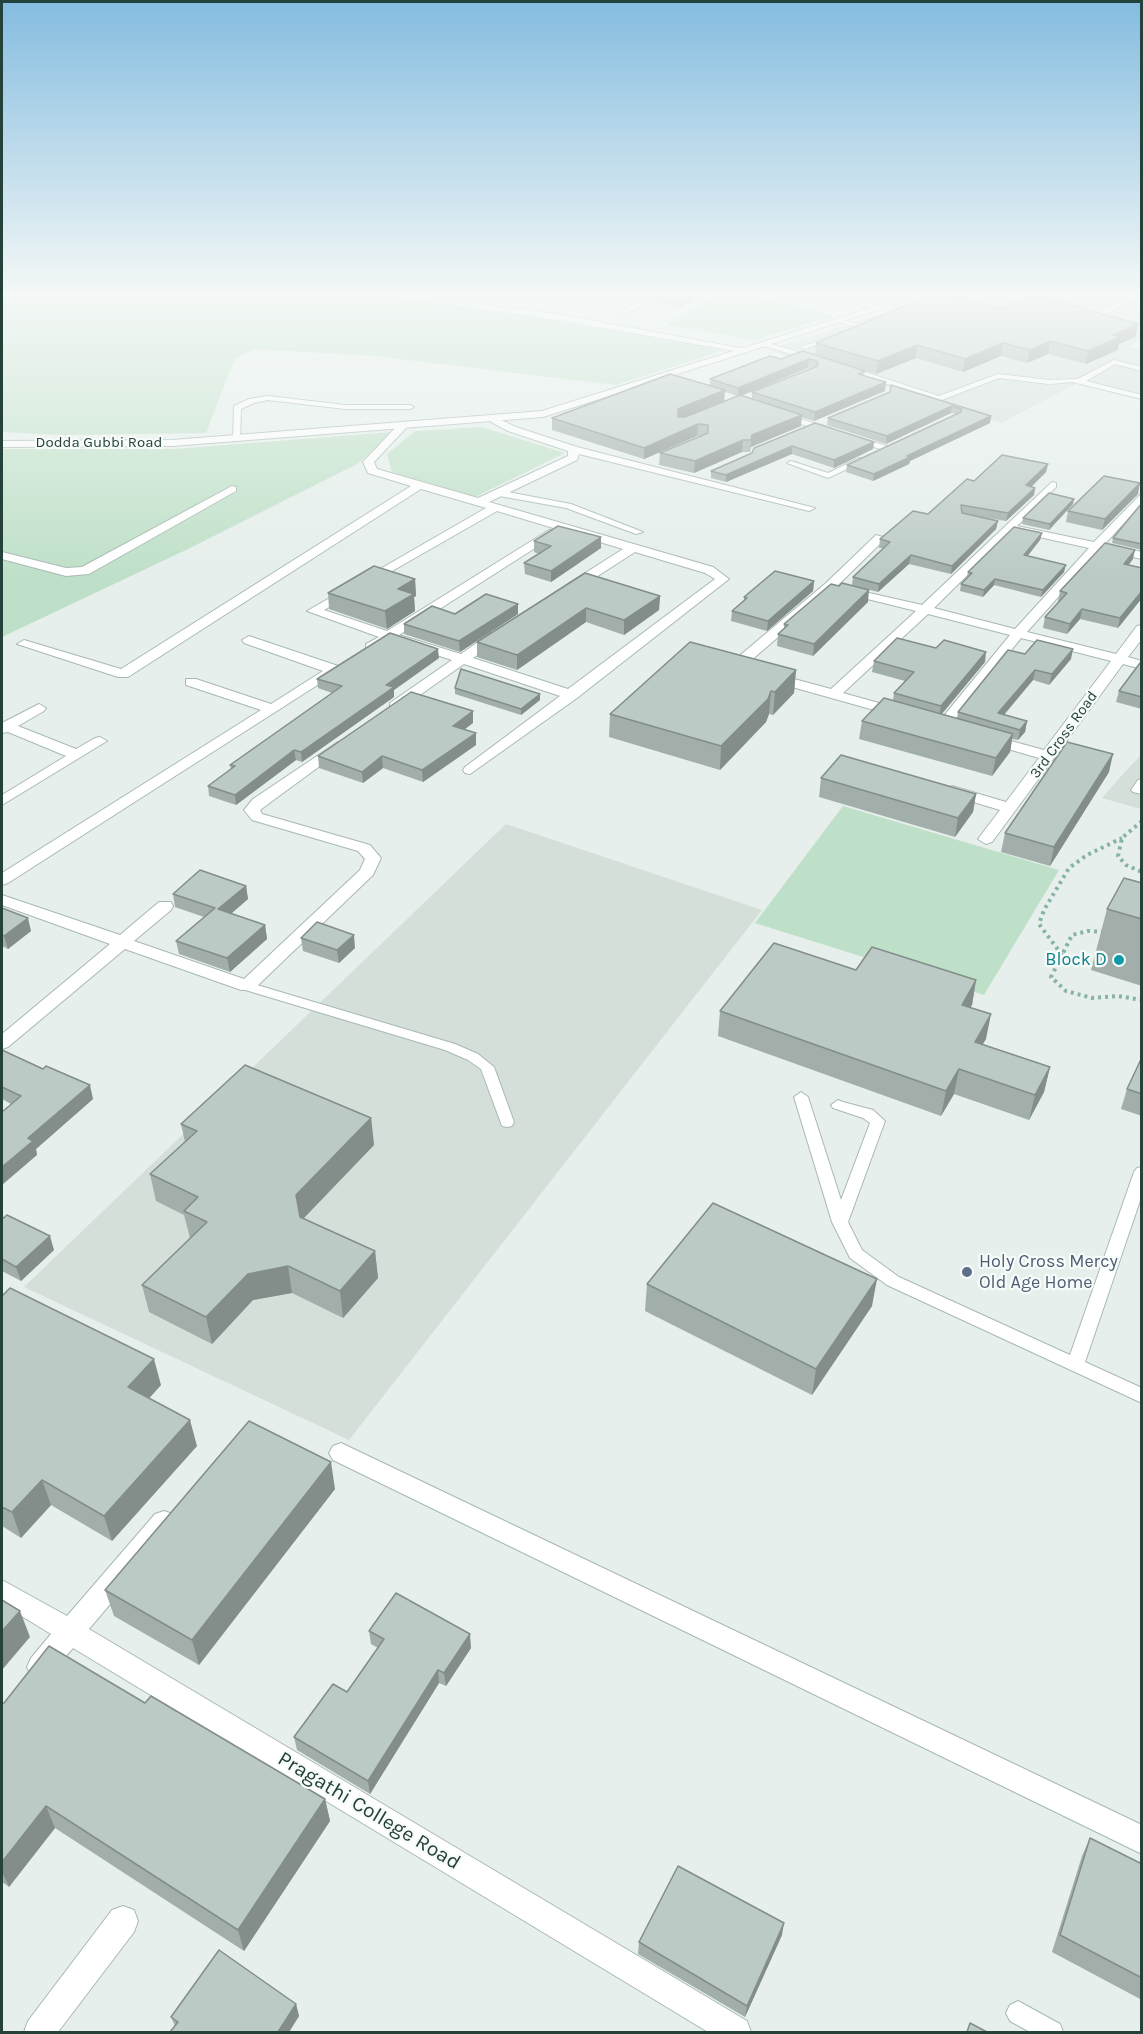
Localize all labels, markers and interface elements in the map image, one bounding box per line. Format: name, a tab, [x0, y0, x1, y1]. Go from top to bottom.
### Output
street label: Dodda Gubbi Road	[36, 434, 162, 452]
street label: 3rd Cross Road	[1026, 688, 1102, 782]
place label: Block D	[1045, 949, 1107, 971]
marker: Block D	[1112, 953, 1126, 967]
place label: Holy Cross Mercy Old Age Home	[979, 1251, 1118, 1294]
marker: Holy Cross Mercy Old Age Home	[960, 1265, 974, 1279]
street label: Pragathi College Road	[273, 1746, 465, 1876]

